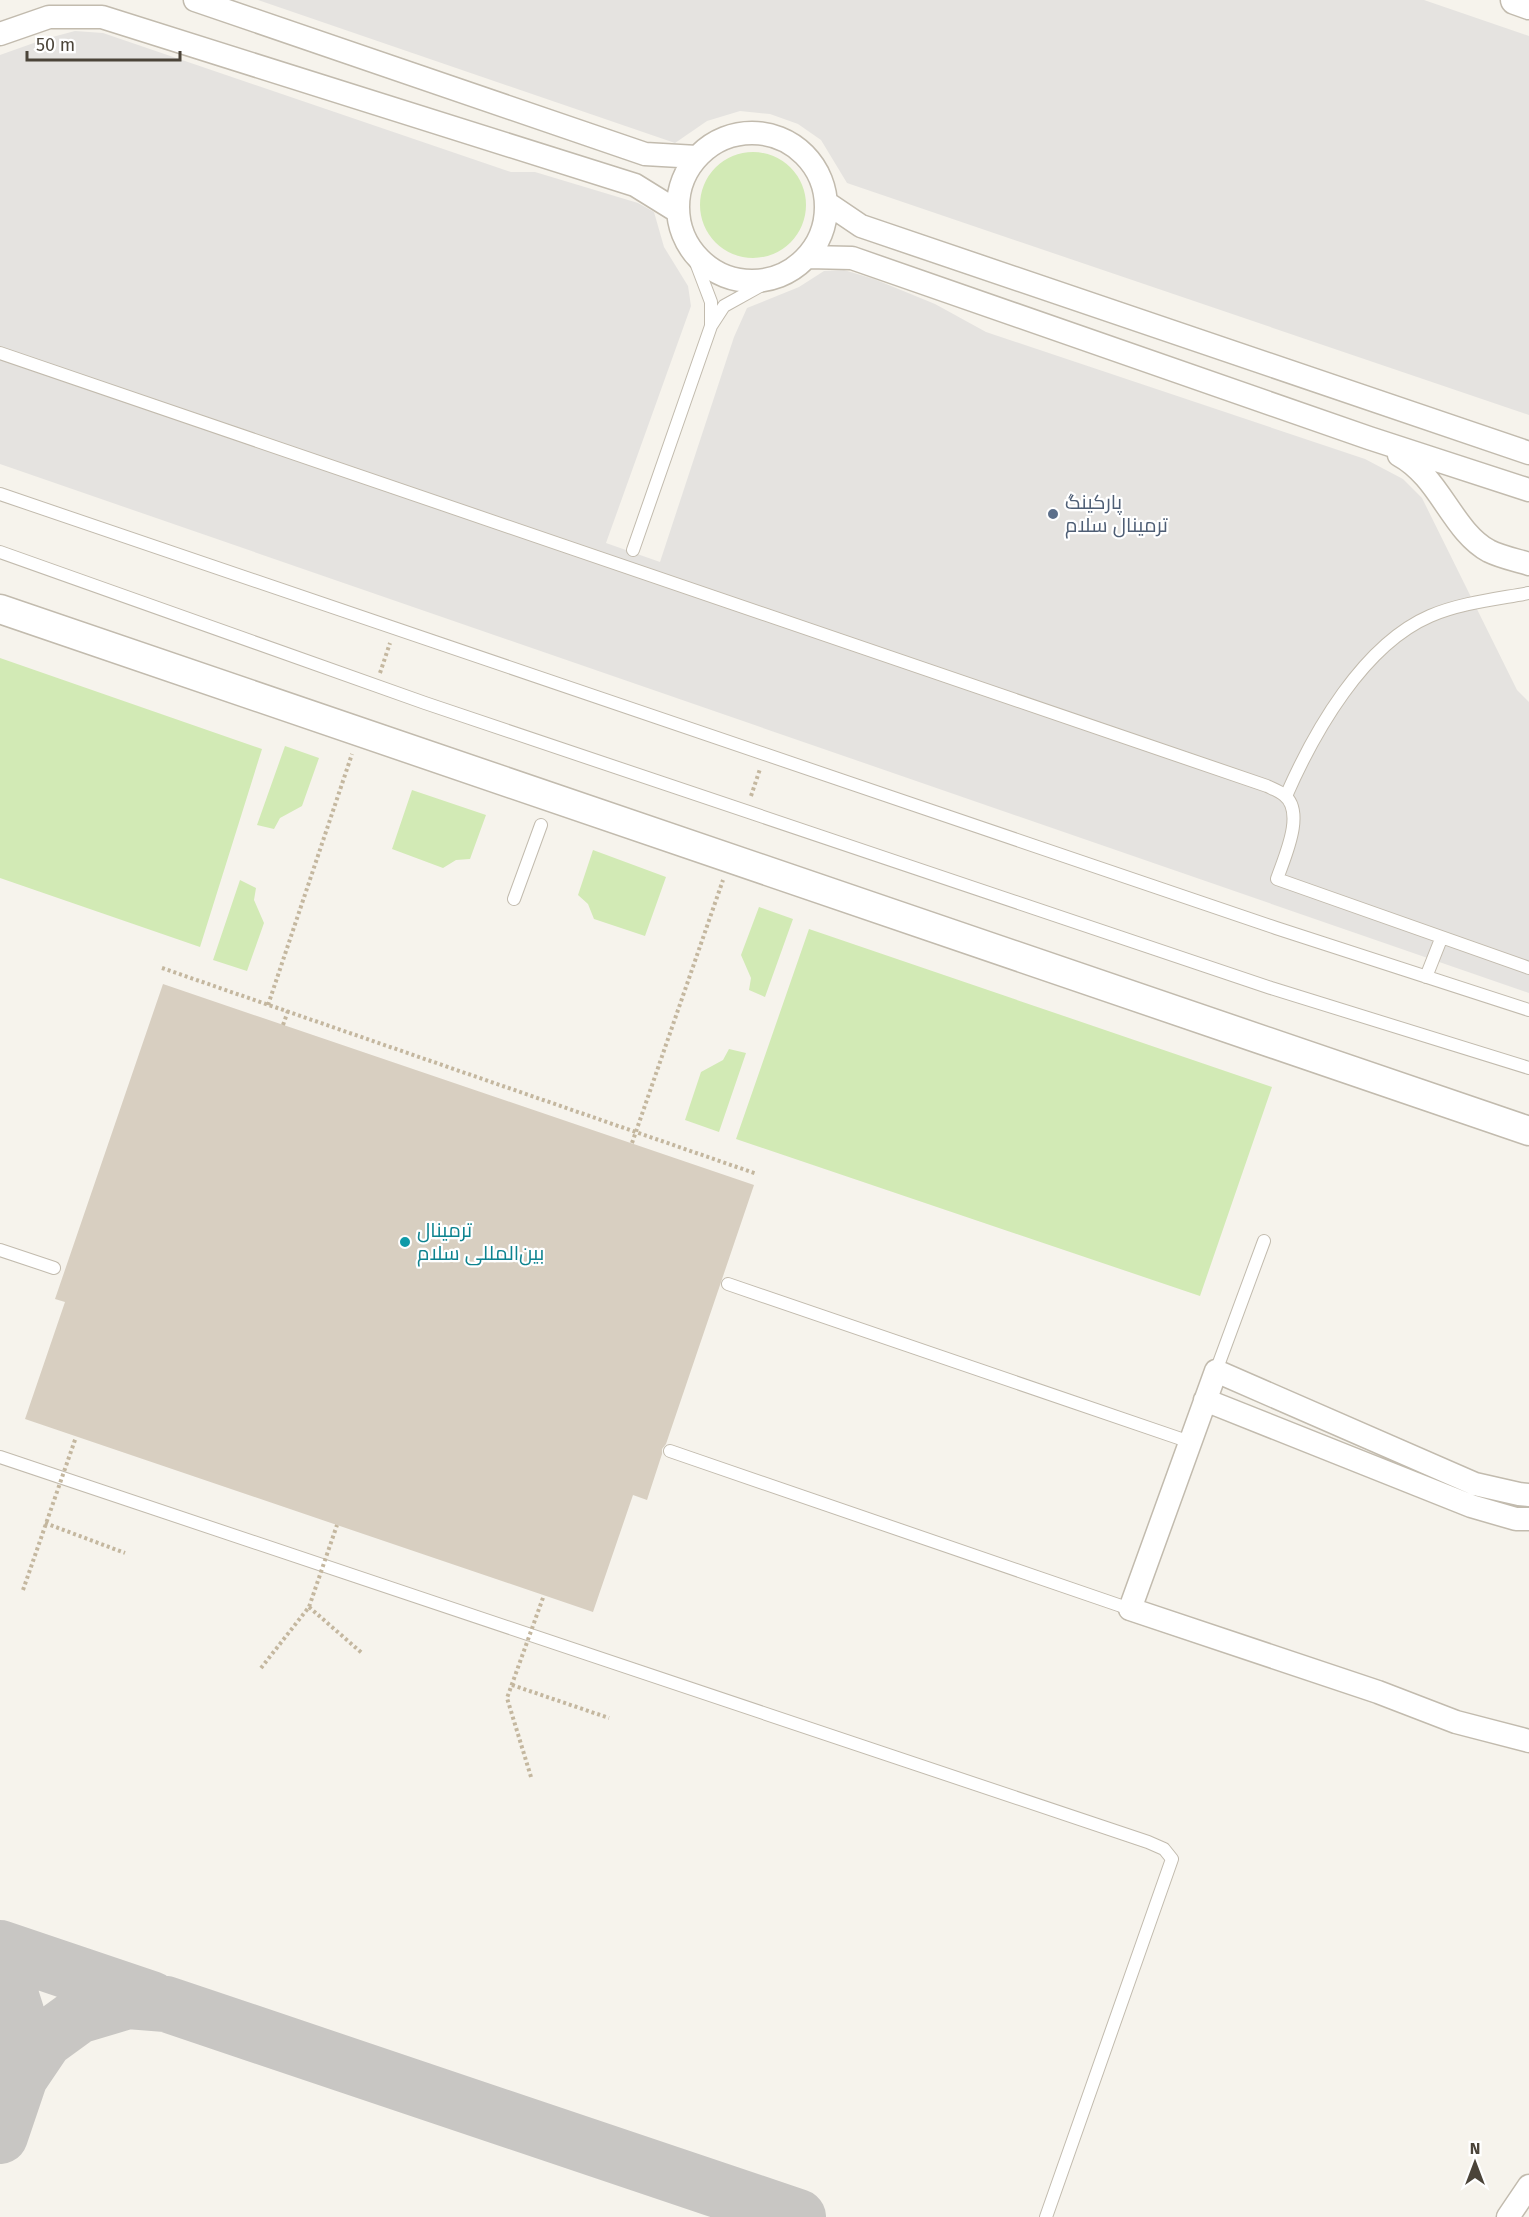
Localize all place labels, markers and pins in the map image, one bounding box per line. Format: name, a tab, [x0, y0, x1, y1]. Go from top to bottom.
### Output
place label: پارکینگ ترمینال سلام	[1065, 490, 1169, 539]
marker: پارکینگ ترمینال سلام	[1046, 507, 1060, 521]
place label: ترمینال بین‌المللی سلام	[417, 1218, 544, 1267]
marker: ترمینال بین‌المللی سلام	[398, 1235, 412, 1249]

